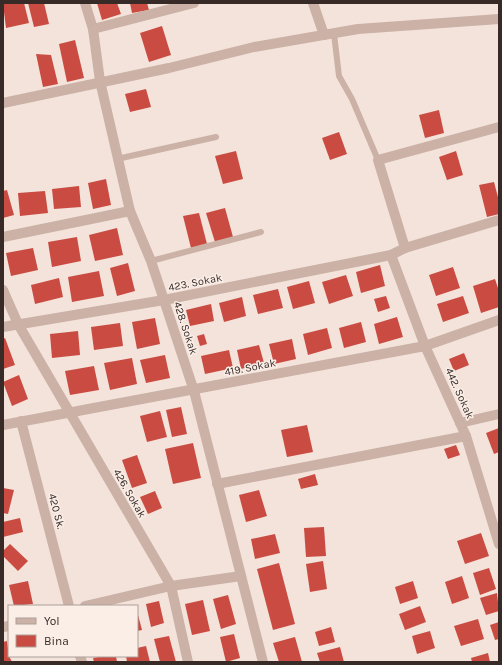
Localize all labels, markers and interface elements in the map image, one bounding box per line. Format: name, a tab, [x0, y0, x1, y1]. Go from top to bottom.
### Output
street label: 423. Sokak	[167, 271, 223, 294]
street label: 428. Sokak	[171, 300, 200, 356]
street label: 419. Sokak	[223, 356, 277, 379]
street label: 442. Sokak	[443, 366, 477, 421]
street label: 426. Sokak	[110, 466, 149, 520]
street label: 420 Sk.	[46, 492, 68, 530]
legend	[8, 605, 138, 657]
text: Yol	[44, 614, 60, 628]
text: Bina	[44, 634, 69, 648]

